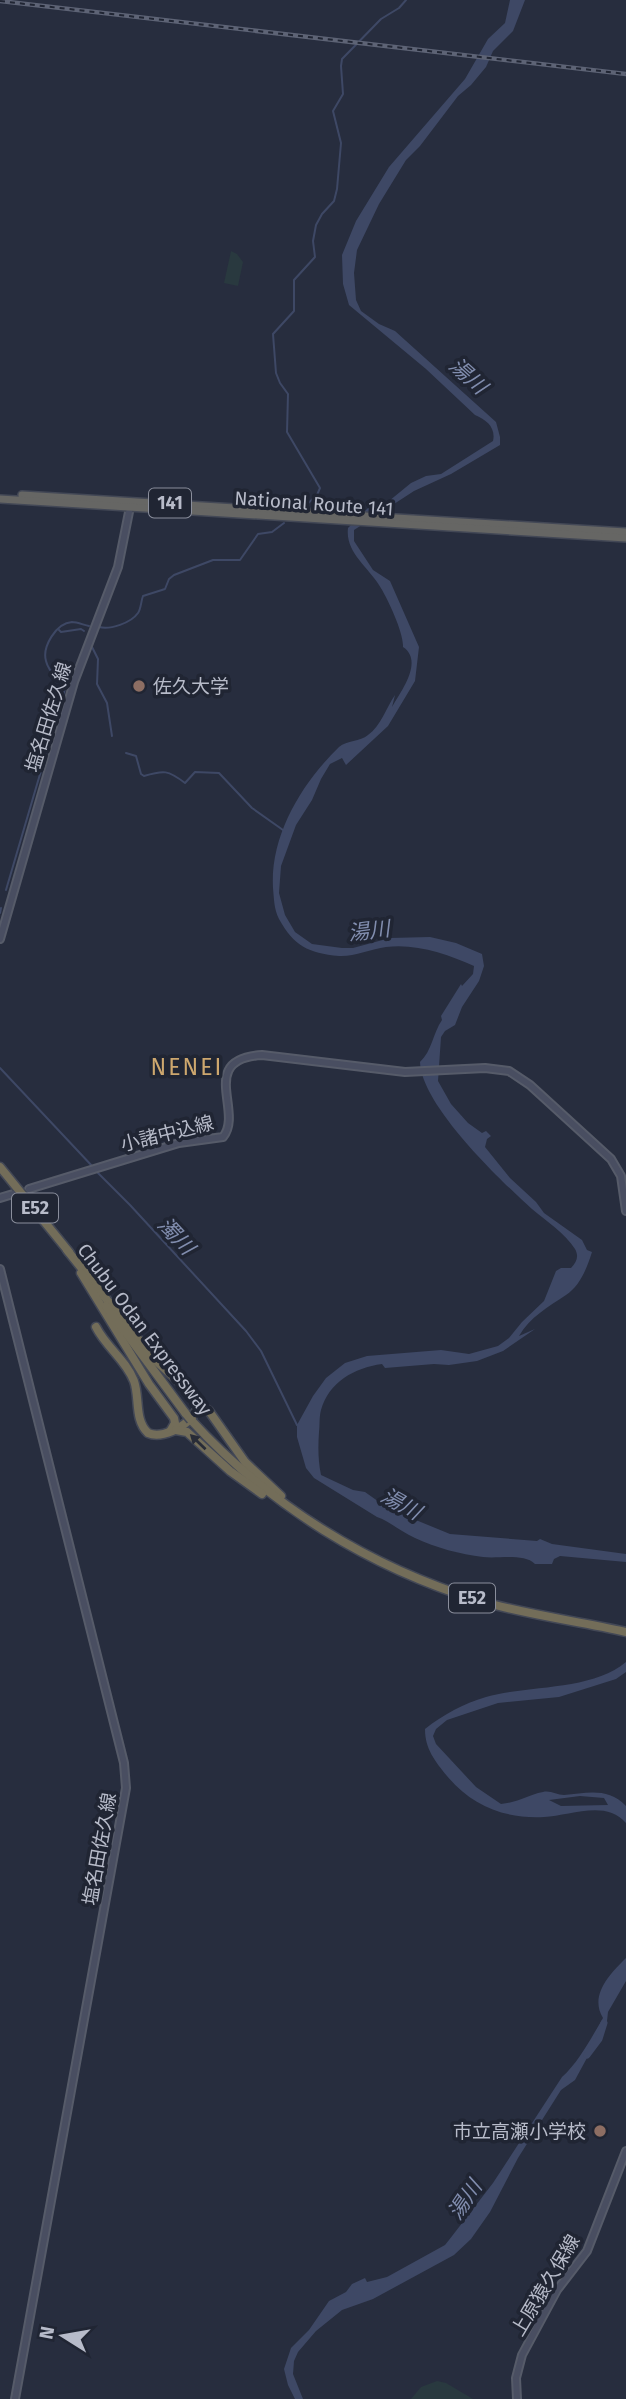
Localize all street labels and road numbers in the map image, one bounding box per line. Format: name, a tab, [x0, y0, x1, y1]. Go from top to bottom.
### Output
street label: National Route 141	[234, 486, 394, 521]
road number: 141	[149, 489, 191, 518]
street label: 塩名田佐久線	[21, 659, 76, 775]
street label: 小諸中込線	[118, 1111, 216, 1156]
road number: E52	[12, 1194, 58, 1223]
street label: Chubu Odan Expressway	[73, 1239, 217, 1420]
road number: E52	[449, 1583, 495, 1612]
street label: 塩名田佐久線	[78, 1791, 121, 1907]
street label: 上原猿久保線	[506, 2230, 585, 2340]

